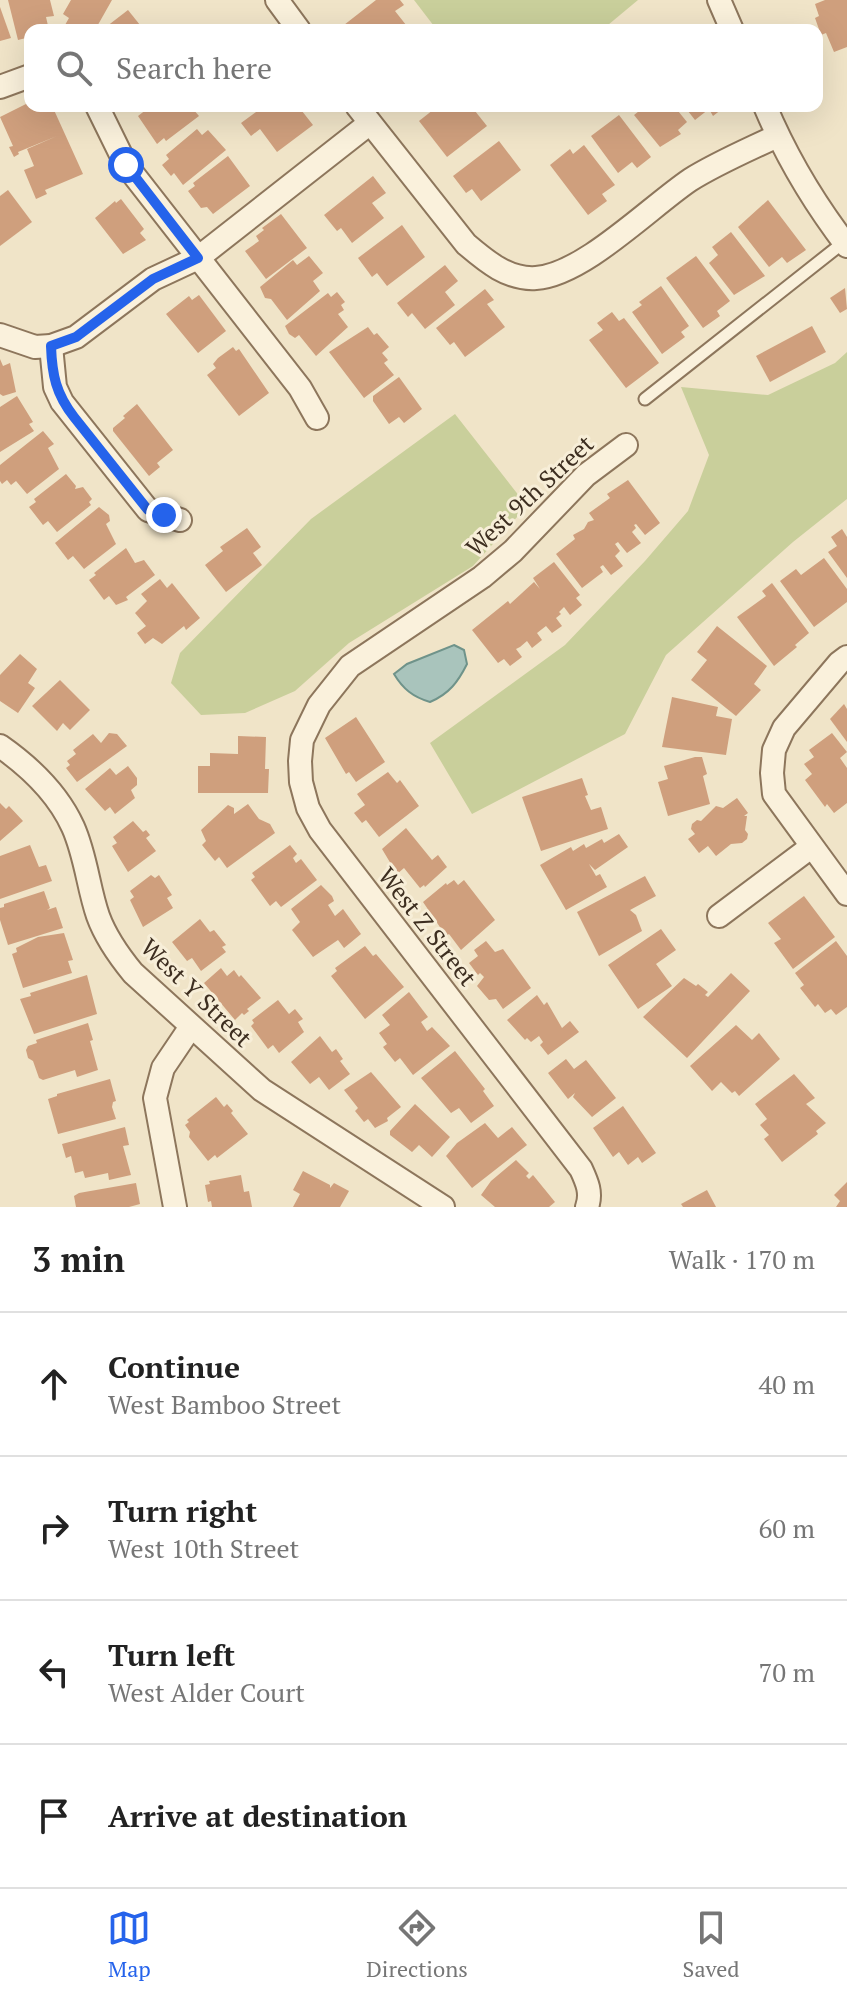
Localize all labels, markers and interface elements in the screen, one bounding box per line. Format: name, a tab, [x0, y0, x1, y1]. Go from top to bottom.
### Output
search box	[24, 24, 823, 112]
icon: search	[52, 46, 96, 90]
text: Search here	[116, 48, 272, 88]
route start	[108, 147, 144, 183]
street label: West 9th Street	[459, 428, 600, 563]
route end	[146, 497, 182, 533]
street label: West Z Street	[371, 860, 484, 992]
street label: West Y Street	[134, 931, 259, 1054]
text: 3 min	[32, 1237, 125, 1282]
text: Walk · 170 m	[669, 1242, 815, 1276]
text: Continue	[108, 1347, 240, 1387]
icon: ahead	[32, 1362, 76, 1406]
text: 40 m	[759, 1367, 815, 1401]
text: West Bamboo Street	[108, 1387, 341, 1421]
text: Turn right	[108, 1491, 257, 1531]
icon: right	[32, 1506, 76, 1550]
text: 60 m	[759, 1511, 815, 1545]
text: West 10th Street	[108, 1531, 299, 1565]
text: Turn left	[108, 1635, 235, 1675]
icon: left	[32, 1650, 76, 1694]
text: 70 m	[759, 1655, 815, 1689]
text: West Alder Court	[108, 1675, 305, 1709]
icon: arrive	[32, 1794, 76, 1838]
text: Arrive at destination	[108, 1796, 407, 1836]
tab: Map	[107, 1906, 151, 1983]
tab: Directions	[366, 1906, 468, 1983]
tab: Saved	[683, 1906, 740, 1983]

